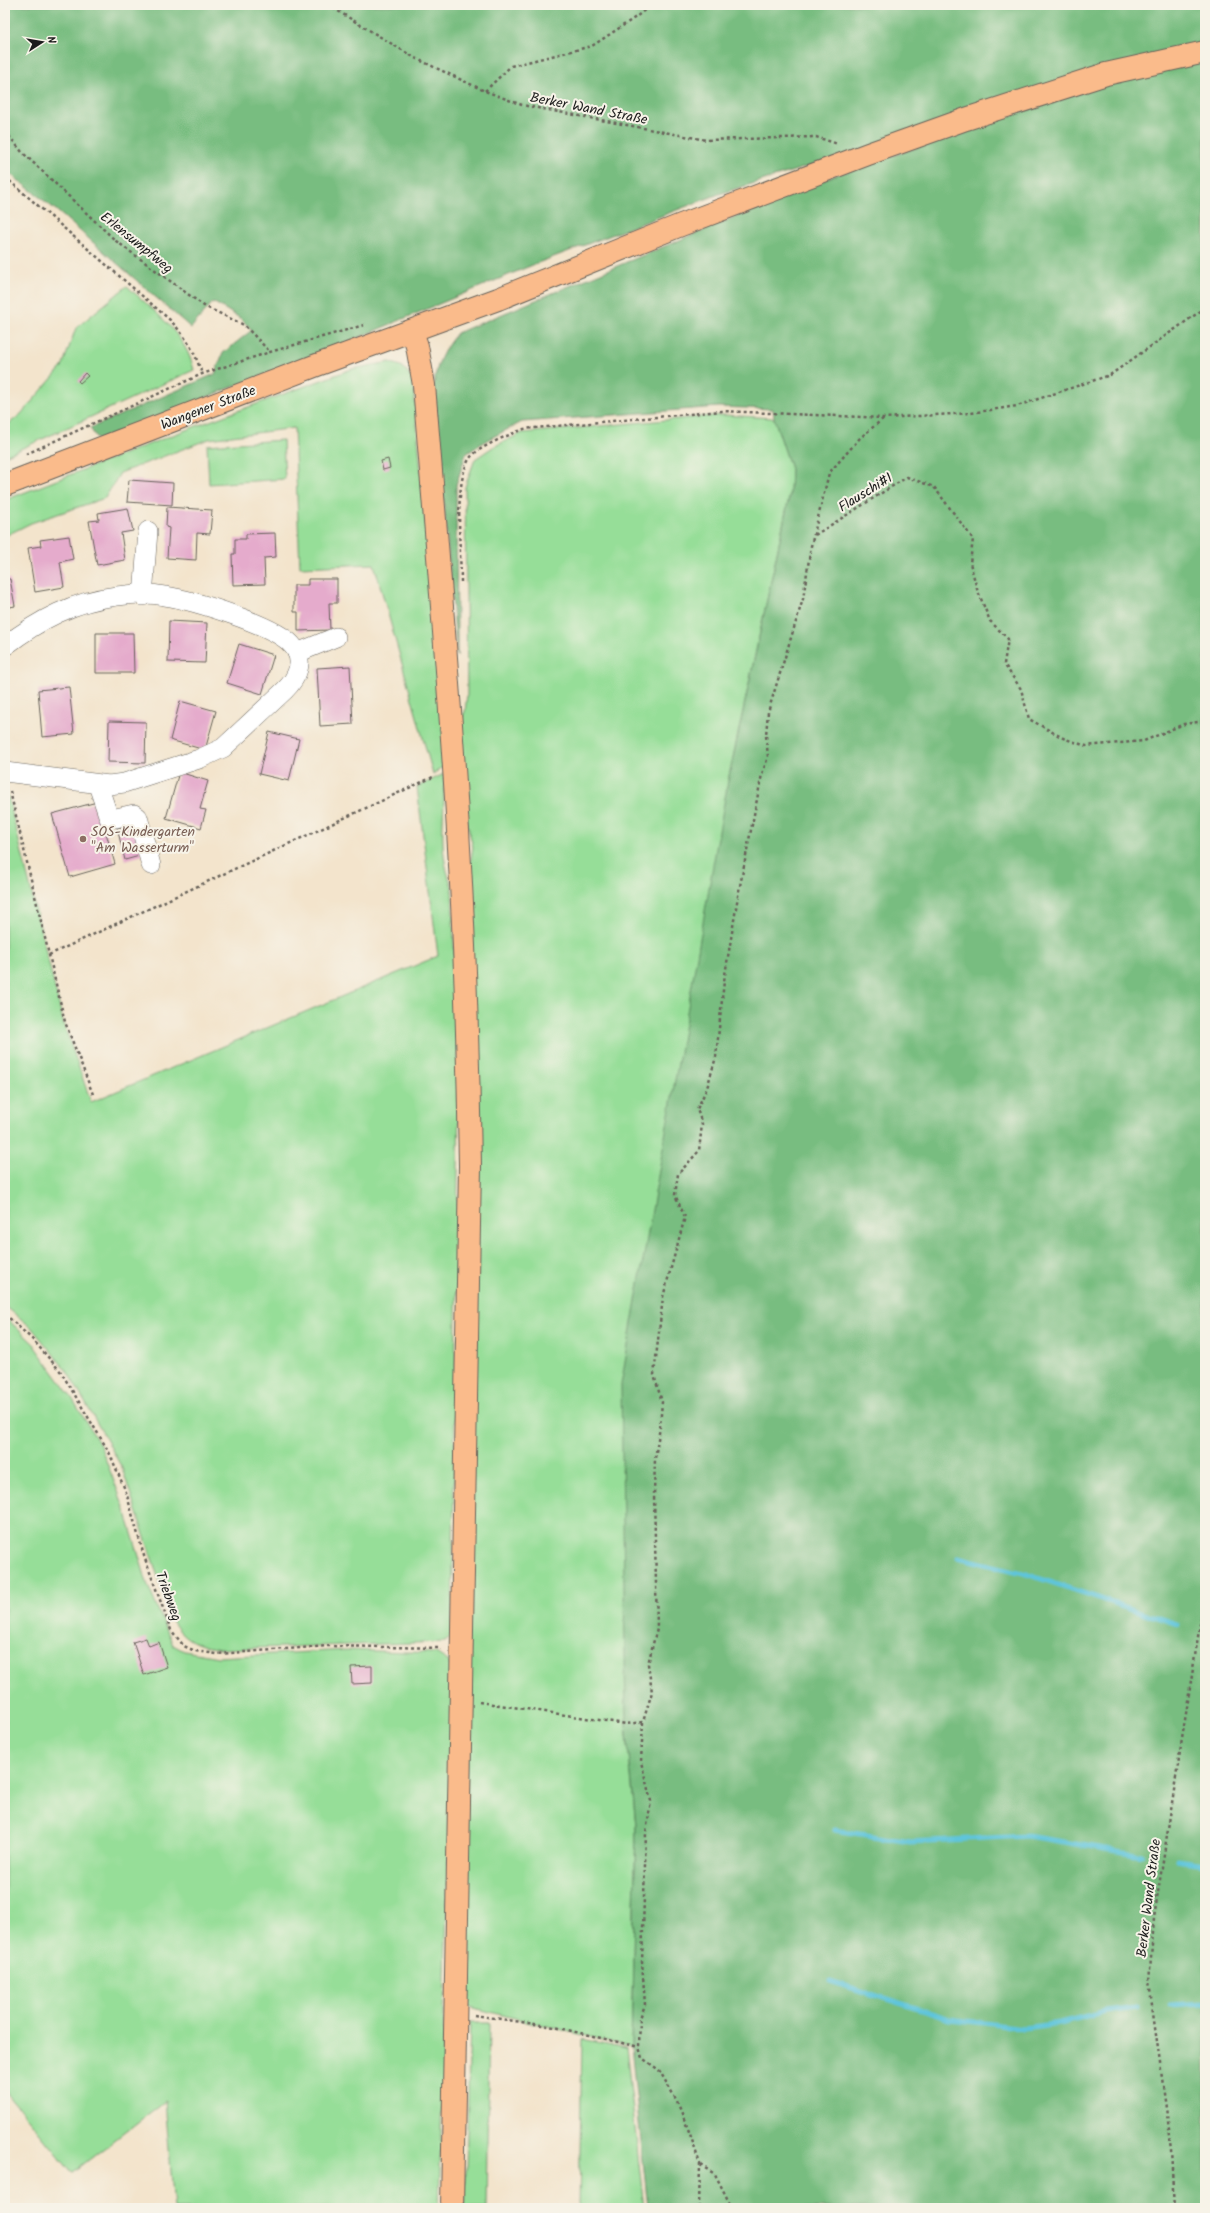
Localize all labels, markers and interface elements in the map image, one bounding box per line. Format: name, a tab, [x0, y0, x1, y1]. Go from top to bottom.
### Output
north arrow	[22, 22, 62, 62]
text: N	[41, 35, 60, 45]
street label: Berker Wand Straße	[528, 87, 650, 131]
street label: Erlensumpfweg	[95, 206, 178, 279]
street label: Wangener Straße	[158, 379, 260, 436]
street label: Flauschi#1	[834, 467, 897, 518]
place label: SOS-Kindergarten "Am Wasserturm"	[91, 821, 195, 859]
marker: SOS-Kindergarten "Am Wasserturm"	[78, 834, 88, 844]
street label: Triebweg	[149, 1568, 187, 1624]
street label: Berker Wand Straße	[1131, 1837, 1167, 1959]

